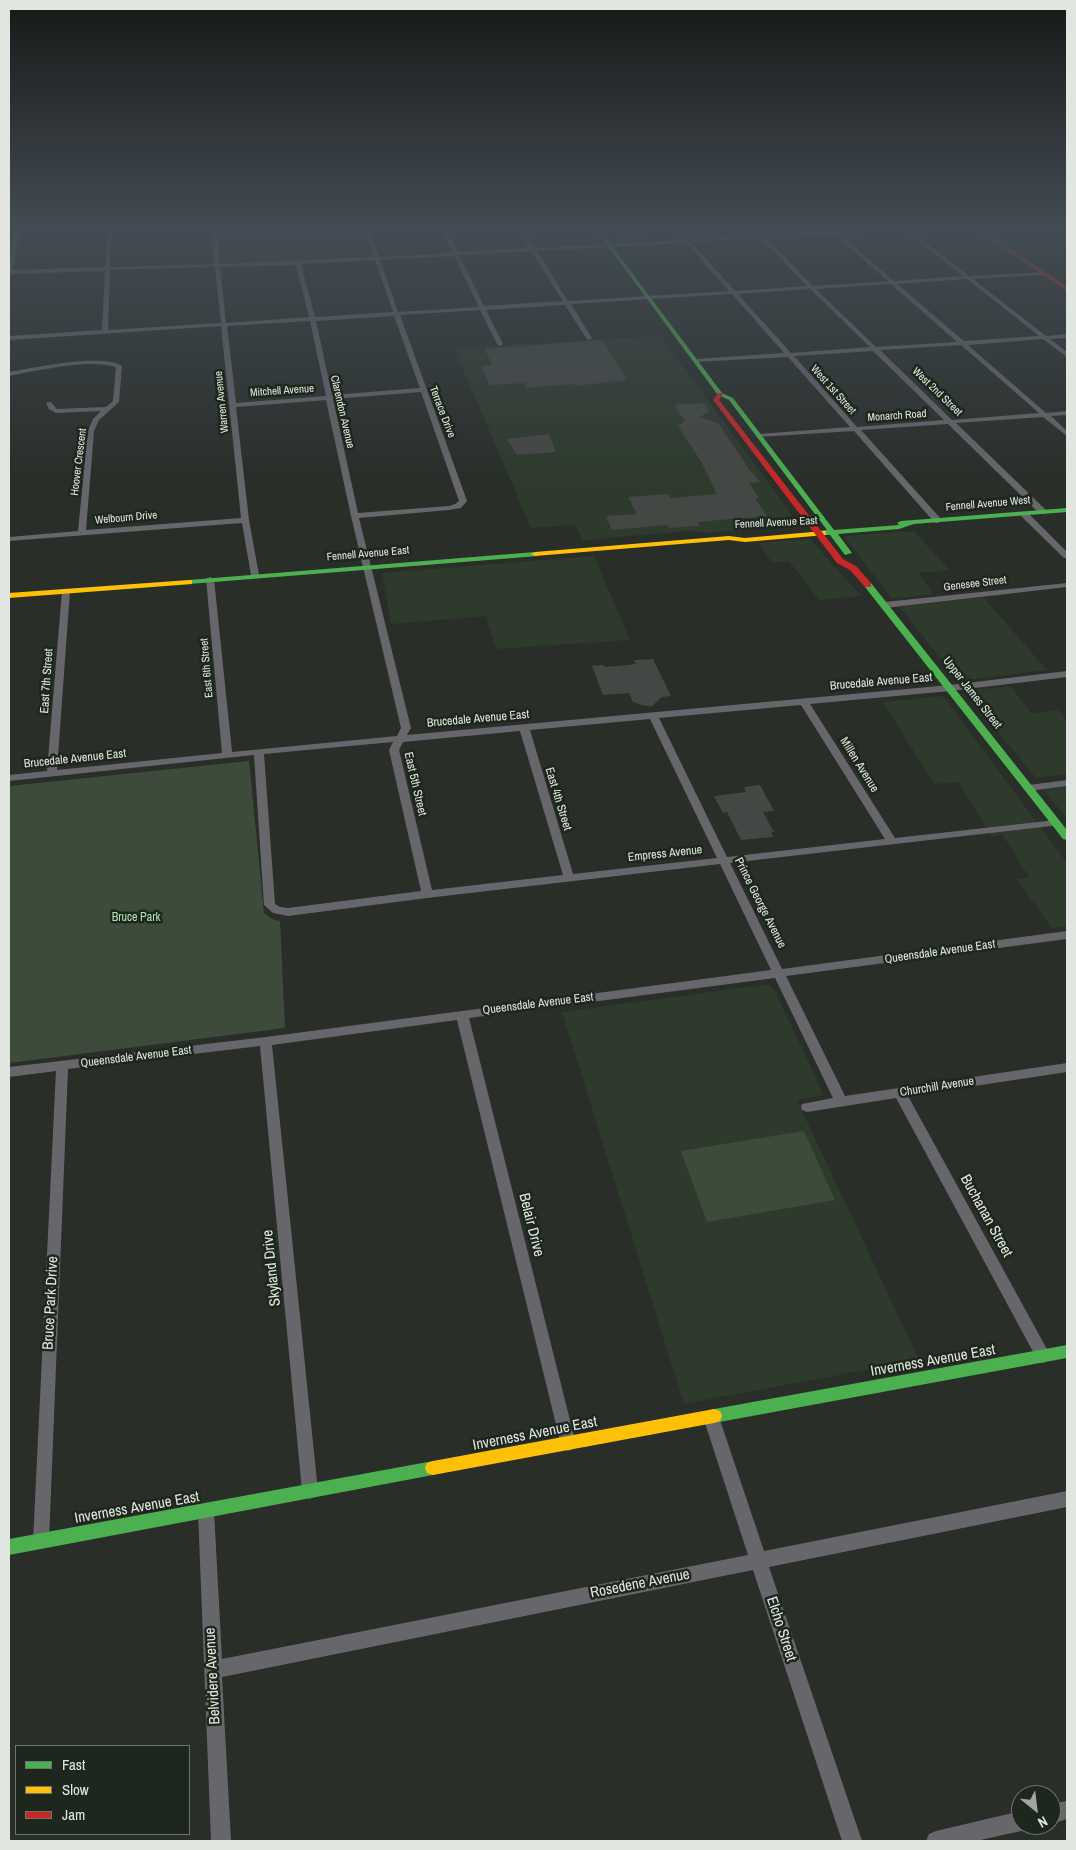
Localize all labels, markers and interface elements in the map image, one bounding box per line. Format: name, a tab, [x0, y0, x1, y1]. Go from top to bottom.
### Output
street label: West 1st Street	[808, 363, 858, 417]
street label: West 2nd Street	[909, 365, 965, 419]
street label: Warren Avenue	[212, 370, 232, 434]
street label: Clarendon Avenue	[327, 374, 357, 450]
street label: Mitchell Avenue	[250, 382, 314, 400]
street label: Terrace Drive	[426, 384, 458, 440]
street label: Monarch Road	[867, 407, 927, 425]
street label: Hoover Crescent	[68, 428, 90, 496]
street label: Fennell Avenue West	[945, 494, 1031, 514]
street label: Welbourn Drive	[94, 509, 158, 527]
street label: Fennell Avenue East	[734, 514, 818, 532]
street label: Fennell Avenue East	[326, 544, 410, 564]
street label: Genesee Street	[943, 574, 1007, 594]
street label: East 6th Street	[198, 638, 216, 698]
street label: East 7th Street	[38, 648, 56, 714]
street label: Upper James Street	[939, 654, 1005, 732]
street label: Brucedale Avenue East	[829, 670, 933, 694]
street label: Brucedale Avenue East	[426, 707, 530, 731]
street label: Millen Avenue	[836, 735, 882, 795]
street label: Brucedale Avenue East	[23, 746, 127, 772]
street label: East 5th Street	[401, 751, 429, 817]
street label: East 4th Street	[542, 766, 574, 832]
street label: Empress Avenue	[627, 843, 703, 865]
street label: Prince George Avenue	[731, 855, 789, 951]
park label: Bruce Park	[112, 911, 160, 925]
street label: Queensdale Avenue East	[884, 937, 996, 967]
street label: Queensdale Avenue East	[482, 990, 594, 1018]
street label: Queensdale Avenue East	[80, 1043, 192, 1071]
street label: Churchill Avenue	[899, 1074, 975, 1100]
street label: Buchanan Street	[956, 1172, 1016, 1260]
street label: Belair Drive	[514, 1191, 548, 1259]
street label: Skyland Drive	[259, 1229, 285, 1307]
street label: Bruce Park Drive	[40, 1256, 62, 1350]
street label: Inverness Avenue East	[869, 1341, 997, 1381]
street label: Inverness Avenue East	[471, 1413, 599, 1455]
street label: Inverness Avenue East	[73, 1488, 201, 1528]
street label: Rosedene Avenue	[589, 1566, 691, 1602]
street label: Elcho Street	[762, 1594, 800, 1664]
street label: Belvidere Avenue	[201, 1627, 225, 1725]
legend	[15, 1745, 190, 1835]
text: Fast	[62, 1754, 85, 1775]
text: Slow	[62, 1779, 89, 1800]
north arrow	[1011, 1785, 1061, 1835]
text: Jam	[62, 1804, 85, 1825]
text: N	[1035, 1812, 1051, 1832]

